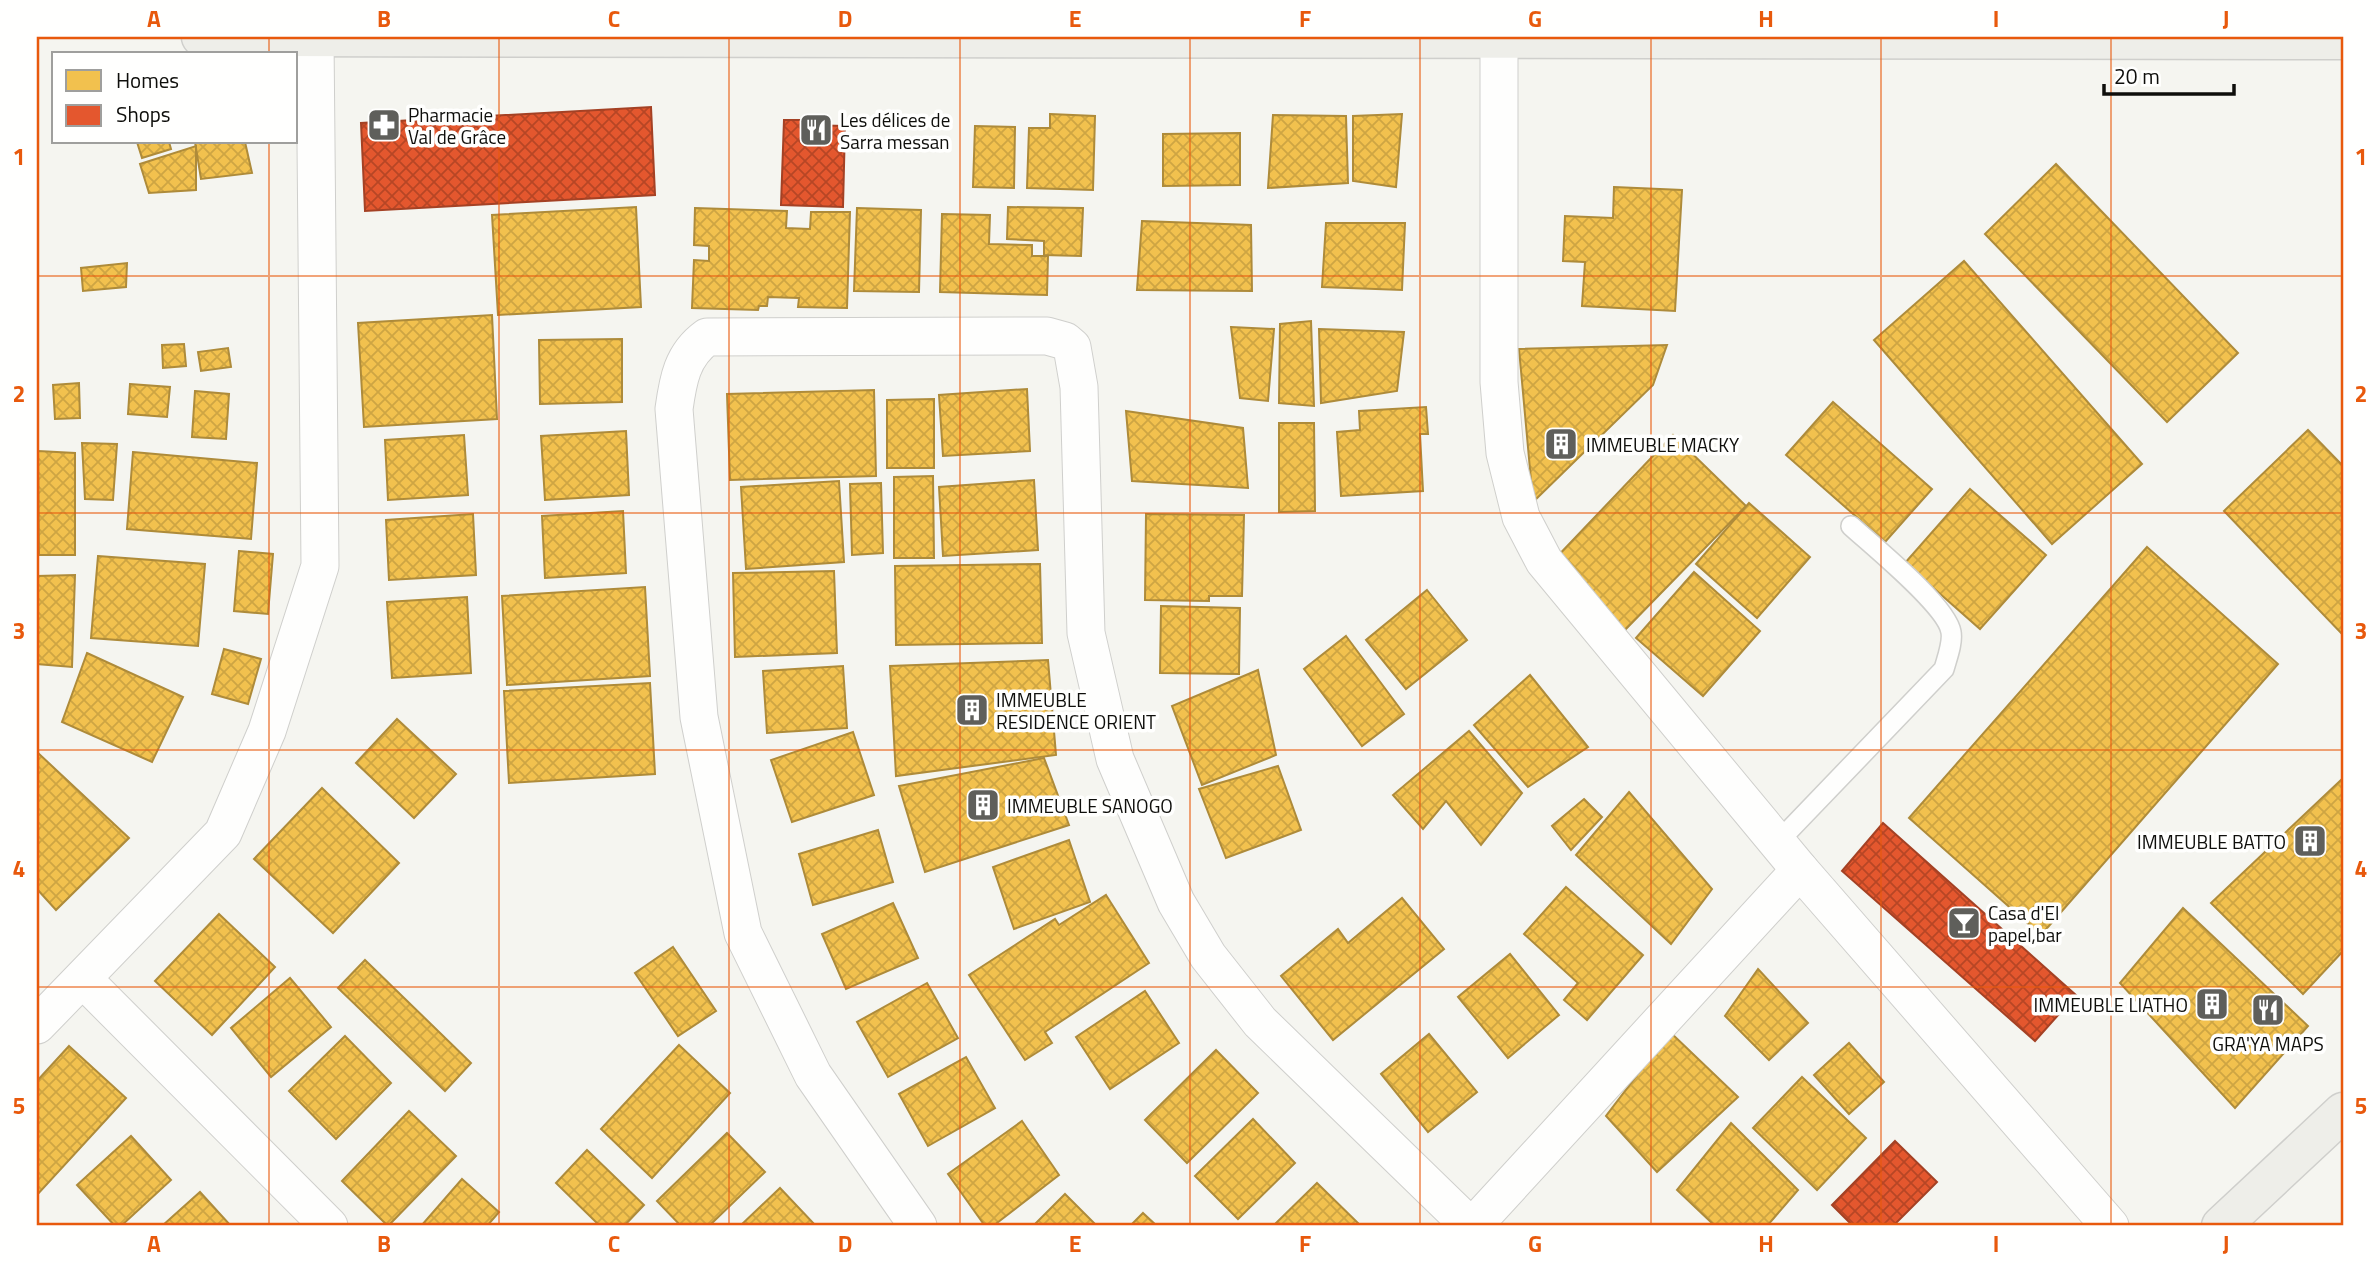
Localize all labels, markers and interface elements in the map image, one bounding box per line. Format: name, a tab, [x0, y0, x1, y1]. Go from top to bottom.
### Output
text: A	[147, 1, 161, 36]
text: B	[377, 1, 391, 36]
text: C	[608, 1, 620, 36]
text: D	[838, 1, 852, 36]
text: E	[1069, 1, 1081, 36]
text: F	[1299, 1, 1311, 36]
text: G	[1528, 1, 1542, 36]
text: H	[1758, 1, 1774, 36]
text: I	[1993, 1, 1999, 36]
text: J	[2223, 1, 2229, 36]
legend	[52, 52, 298, 144]
scale bar	[2104, 52, 2233, 96]
text: 20 m	[2114, 60, 2160, 92]
text: Homes	[116, 64, 179, 96]
text: Shops	[116, 98, 171, 130]
place label: Pharmacie Val de Grâce	[408, 100, 506, 151]
place label: Les délices de Sarra messan	[840, 105, 950, 156]
pharmacy icon: Pharmacie Val de Grâce	[365, 106, 403, 144]
restaurant icon: Les délices de Sarra messan	[797, 111, 835, 149]
text: 1	[13, 139, 25, 174]
text: 1	[2355, 139, 2367, 174]
text: 2	[13, 376, 25, 411]
text: 2	[2355, 376, 2367, 411]
building icon: IMMEUBLE MACKY	[1542, 425, 1580, 463]
place label: IMMEUBLE MACKY	[1586, 430, 1740, 459]
text: 3	[13, 613, 25, 648]
text: 3	[2355, 613, 2367, 648]
place label: IMMEUBLE RESIDENCE ORIENT	[996, 685, 1156, 736]
building icon: IMMEUBLE RESIDENCE ORIENT	[953, 691, 991, 729]
building icon: IMMEUBLE SANOGO	[964, 786, 1002, 824]
place label: IMMEUBLE SANOGO	[1007, 791, 1173, 820]
building icon: IMMEUBLE BATTO	[2291, 822, 2329, 860]
place label: IMMEUBLE BATTO	[2137, 827, 2286, 856]
text: 4	[13, 851, 25, 886]
text: 4	[2355, 851, 2367, 886]
place label: Casa d'El papel,bar	[1988, 898, 2062, 949]
bar icon: Casa d'El papel,bar	[1945, 904, 1983, 942]
building icon: IMMEUBLE LIATHO	[2193, 985, 2231, 1023]
place label: IMMEUBLE LIATHO	[2034, 990, 2188, 1019]
restaurant icon: GRA'YA MAPS	[2249, 991, 2287, 1029]
place label: GRA'YA MAPS	[2212, 1029, 2324, 1058]
text: 5	[13, 1088, 25, 1123]
text: 5	[2355, 1088, 2367, 1123]
text: A	[147, 1226, 161, 1261]
text: B	[377, 1226, 391, 1261]
text: C	[608, 1226, 620, 1261]
text: D	[838, 1226, 852, 1261]
text: E	[1069, 1226, 1081, 1261]
text: F	[1299, 1226, 1311, 1261]
text: G	[1528, 1226, 1542, 1261]
text: H	[1758, 1226, 1774, 1261]
text: I	[1993, 1226, 1999, 1261]
text: J	[2223, 1226, 2229, 1261]

